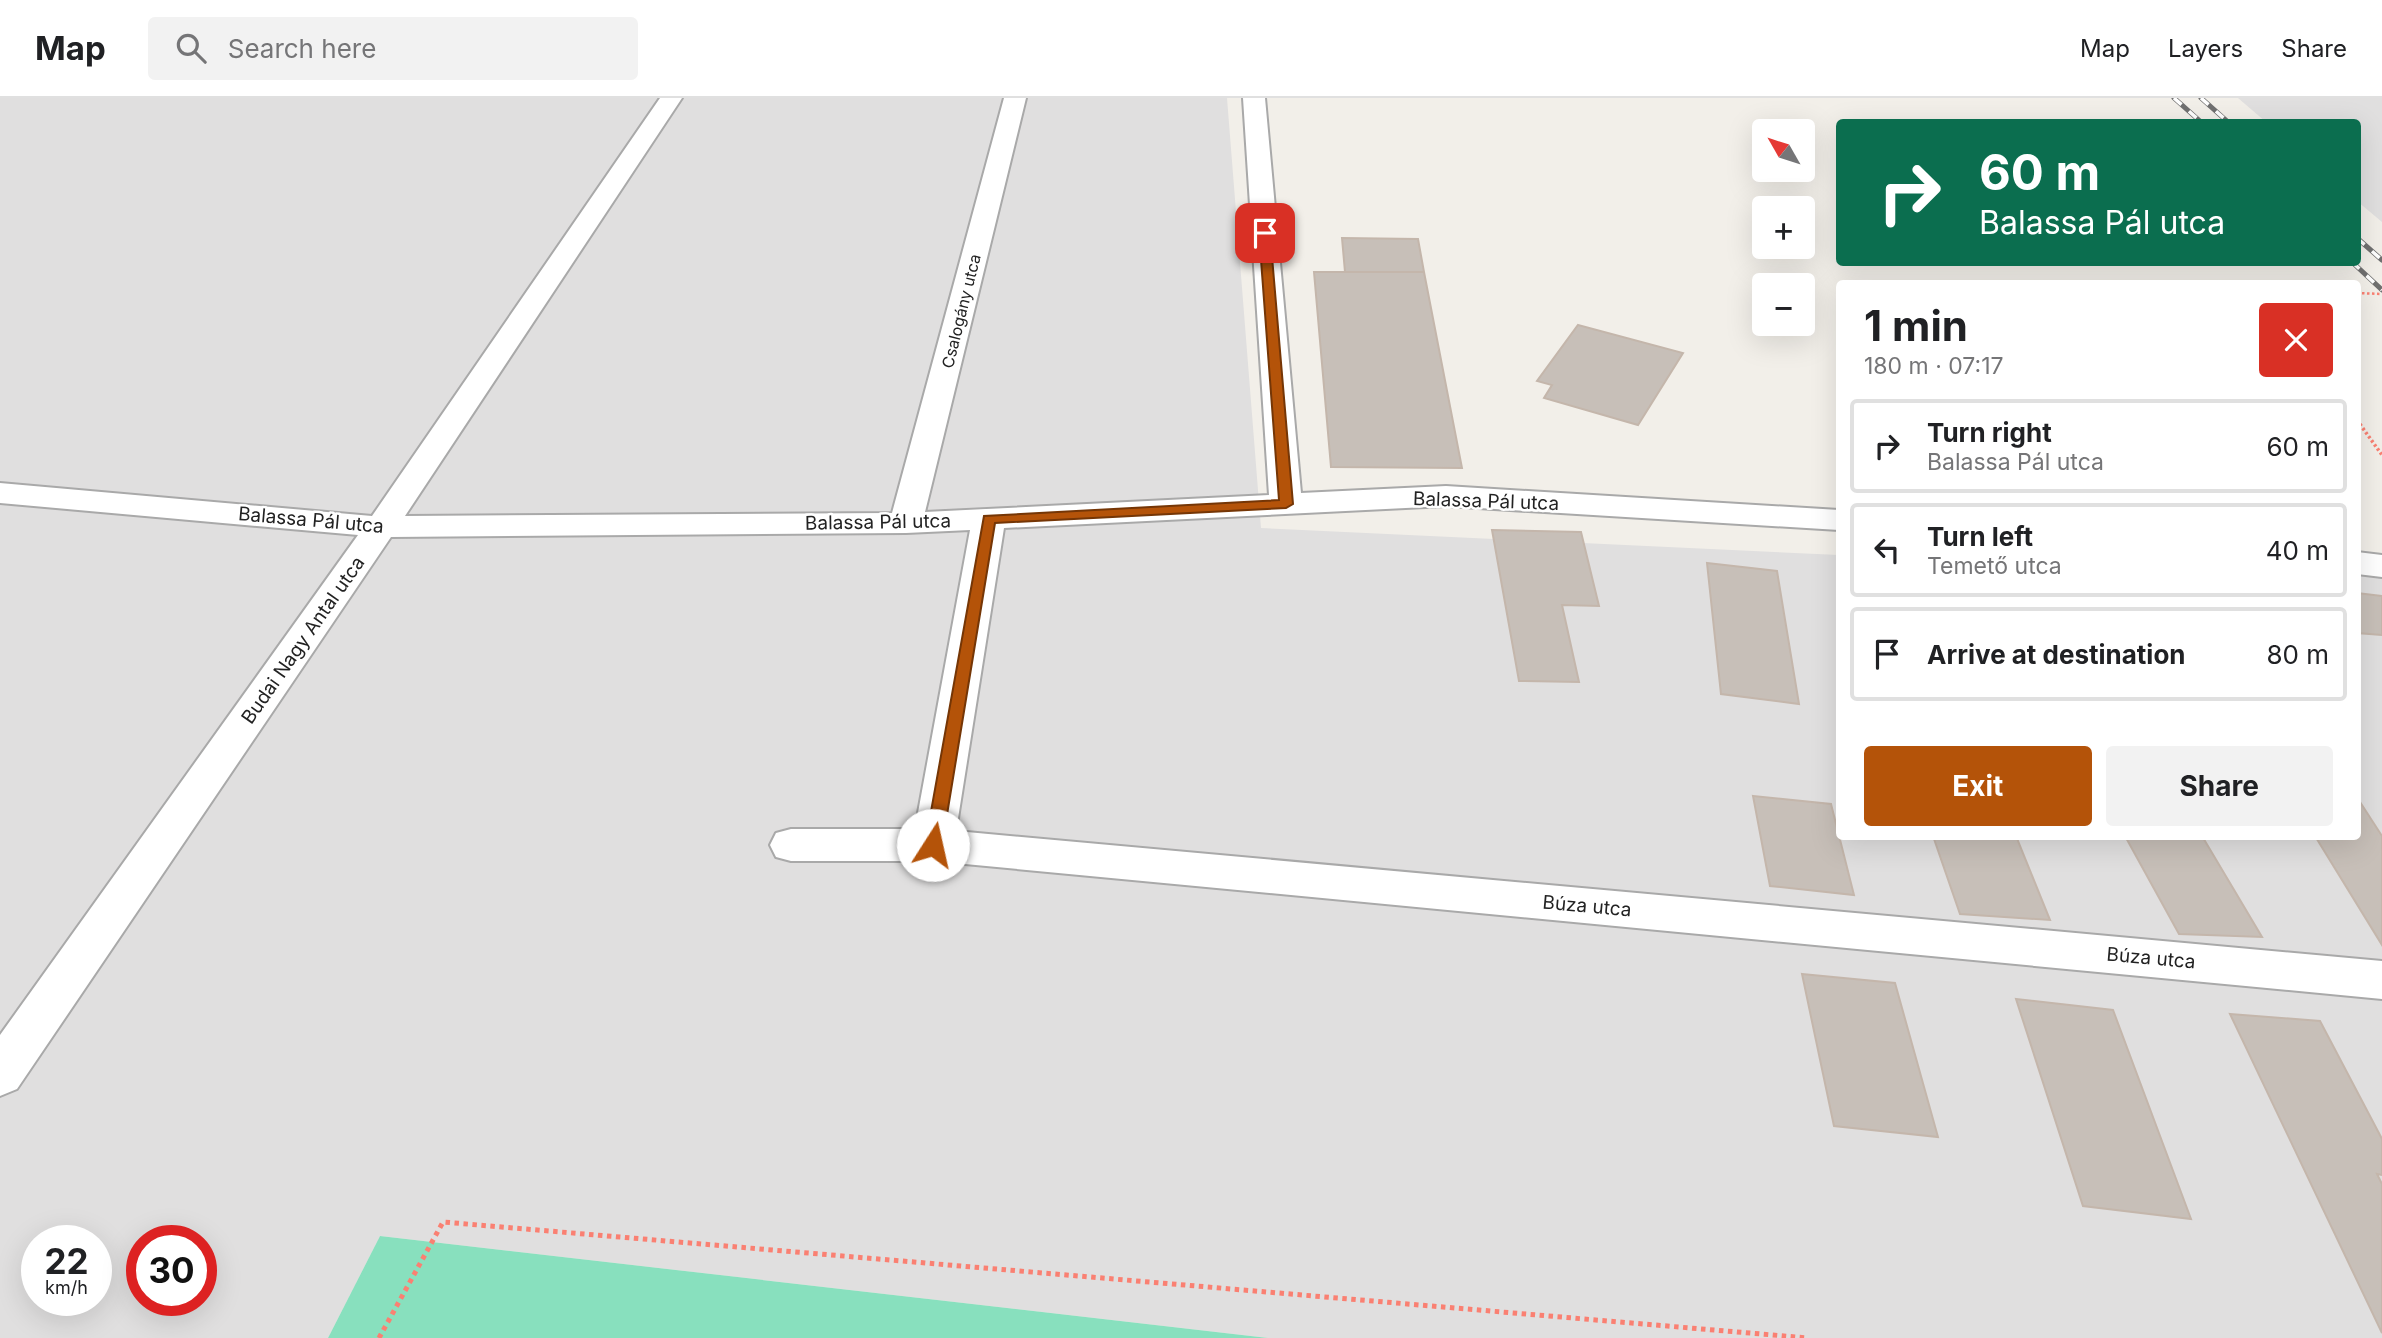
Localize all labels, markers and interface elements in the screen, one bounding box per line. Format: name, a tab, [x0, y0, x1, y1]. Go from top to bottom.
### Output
search box	[148, 17, 638, 80]
text: Map	[35, 28, 106, 68]
icon: search	[172, 29, 210, 67]
text: Search here	[228, 33, 376, 64]
text: Map	[2080, 34, 2130, 63]
text: Layers	[2168, 34, 2243, 63]
text: Share	[2281, 34, 2347, 63]
north arrow	[1752, 119, 1815, 182]
map controls	[1752, 119, 1815, 336]
text: 60 m	[1979, 143, 2100, 202]
icon: right	[1864, 147, 1955, 238]
button: +	[1752, 196, 1815, 259]
pin	[1235, 203, 1295, 263]
text: Balassa Pál utca	[1979, 203, 2225, 242]
icon: arrive	[1246, 214, 1284, 252]
street label: Csalogány utca	[937, 252, 985, 370]
button: −	[1752, 273, 1815, 336]
text: 1 min	[1864, 300, 1968, 351]
button: close	[2259, 303, 2333, 377]
text: 180 m · 07:17	[1864, 352, 2004, 380]
text: Turn right	[1927, 417, 2052, 448]
icon: right	[1868, 427, 1906, 465]
text: 60 m	[2266, 431, 2329, 462]
text: Balassa Pál utca	[1927, 448, 2104, 476]
street label: Balassa Pál utca	[1413, 487, 1559, 515]
street label: Balassa Pál utca	[237, 502, 385, 538]
street label: Balassa Pál utca	[805, 509, 951, 535]
text: Turn left	[1927, 521, 2033, 552]
icon: left	[1868, 531, 1906, 569]
text: 40 m	[2266, 535, 2329, 566]
street label: Budai Nagy Antal utca	[237, 552, 369, 728]
text: Temető utca	[1927, 552, 2062, 580]
icon: arrive	[1868, 635, 1906, 673]
text: Arrive at destination	[1927, 639, 2186, 670]
text: 80 m	[2266, 639, 2329, 670]
button: Exit	[1864, 746, 2092, 826]
button: Share	[2106, 746, 2333, 826]
position arrow	[896, 808, 970, 882]
street label: Búza utca	[1542, 891, 1632, 921]
street label: Búza utca	[2106, 943, 2196, 973]
speed limit sign: 30	[126, 1225, 217, 1316]
text: 22	[44, 1240, 89, 1282]
text: km/h	[45, 1277, 88, 1298]

